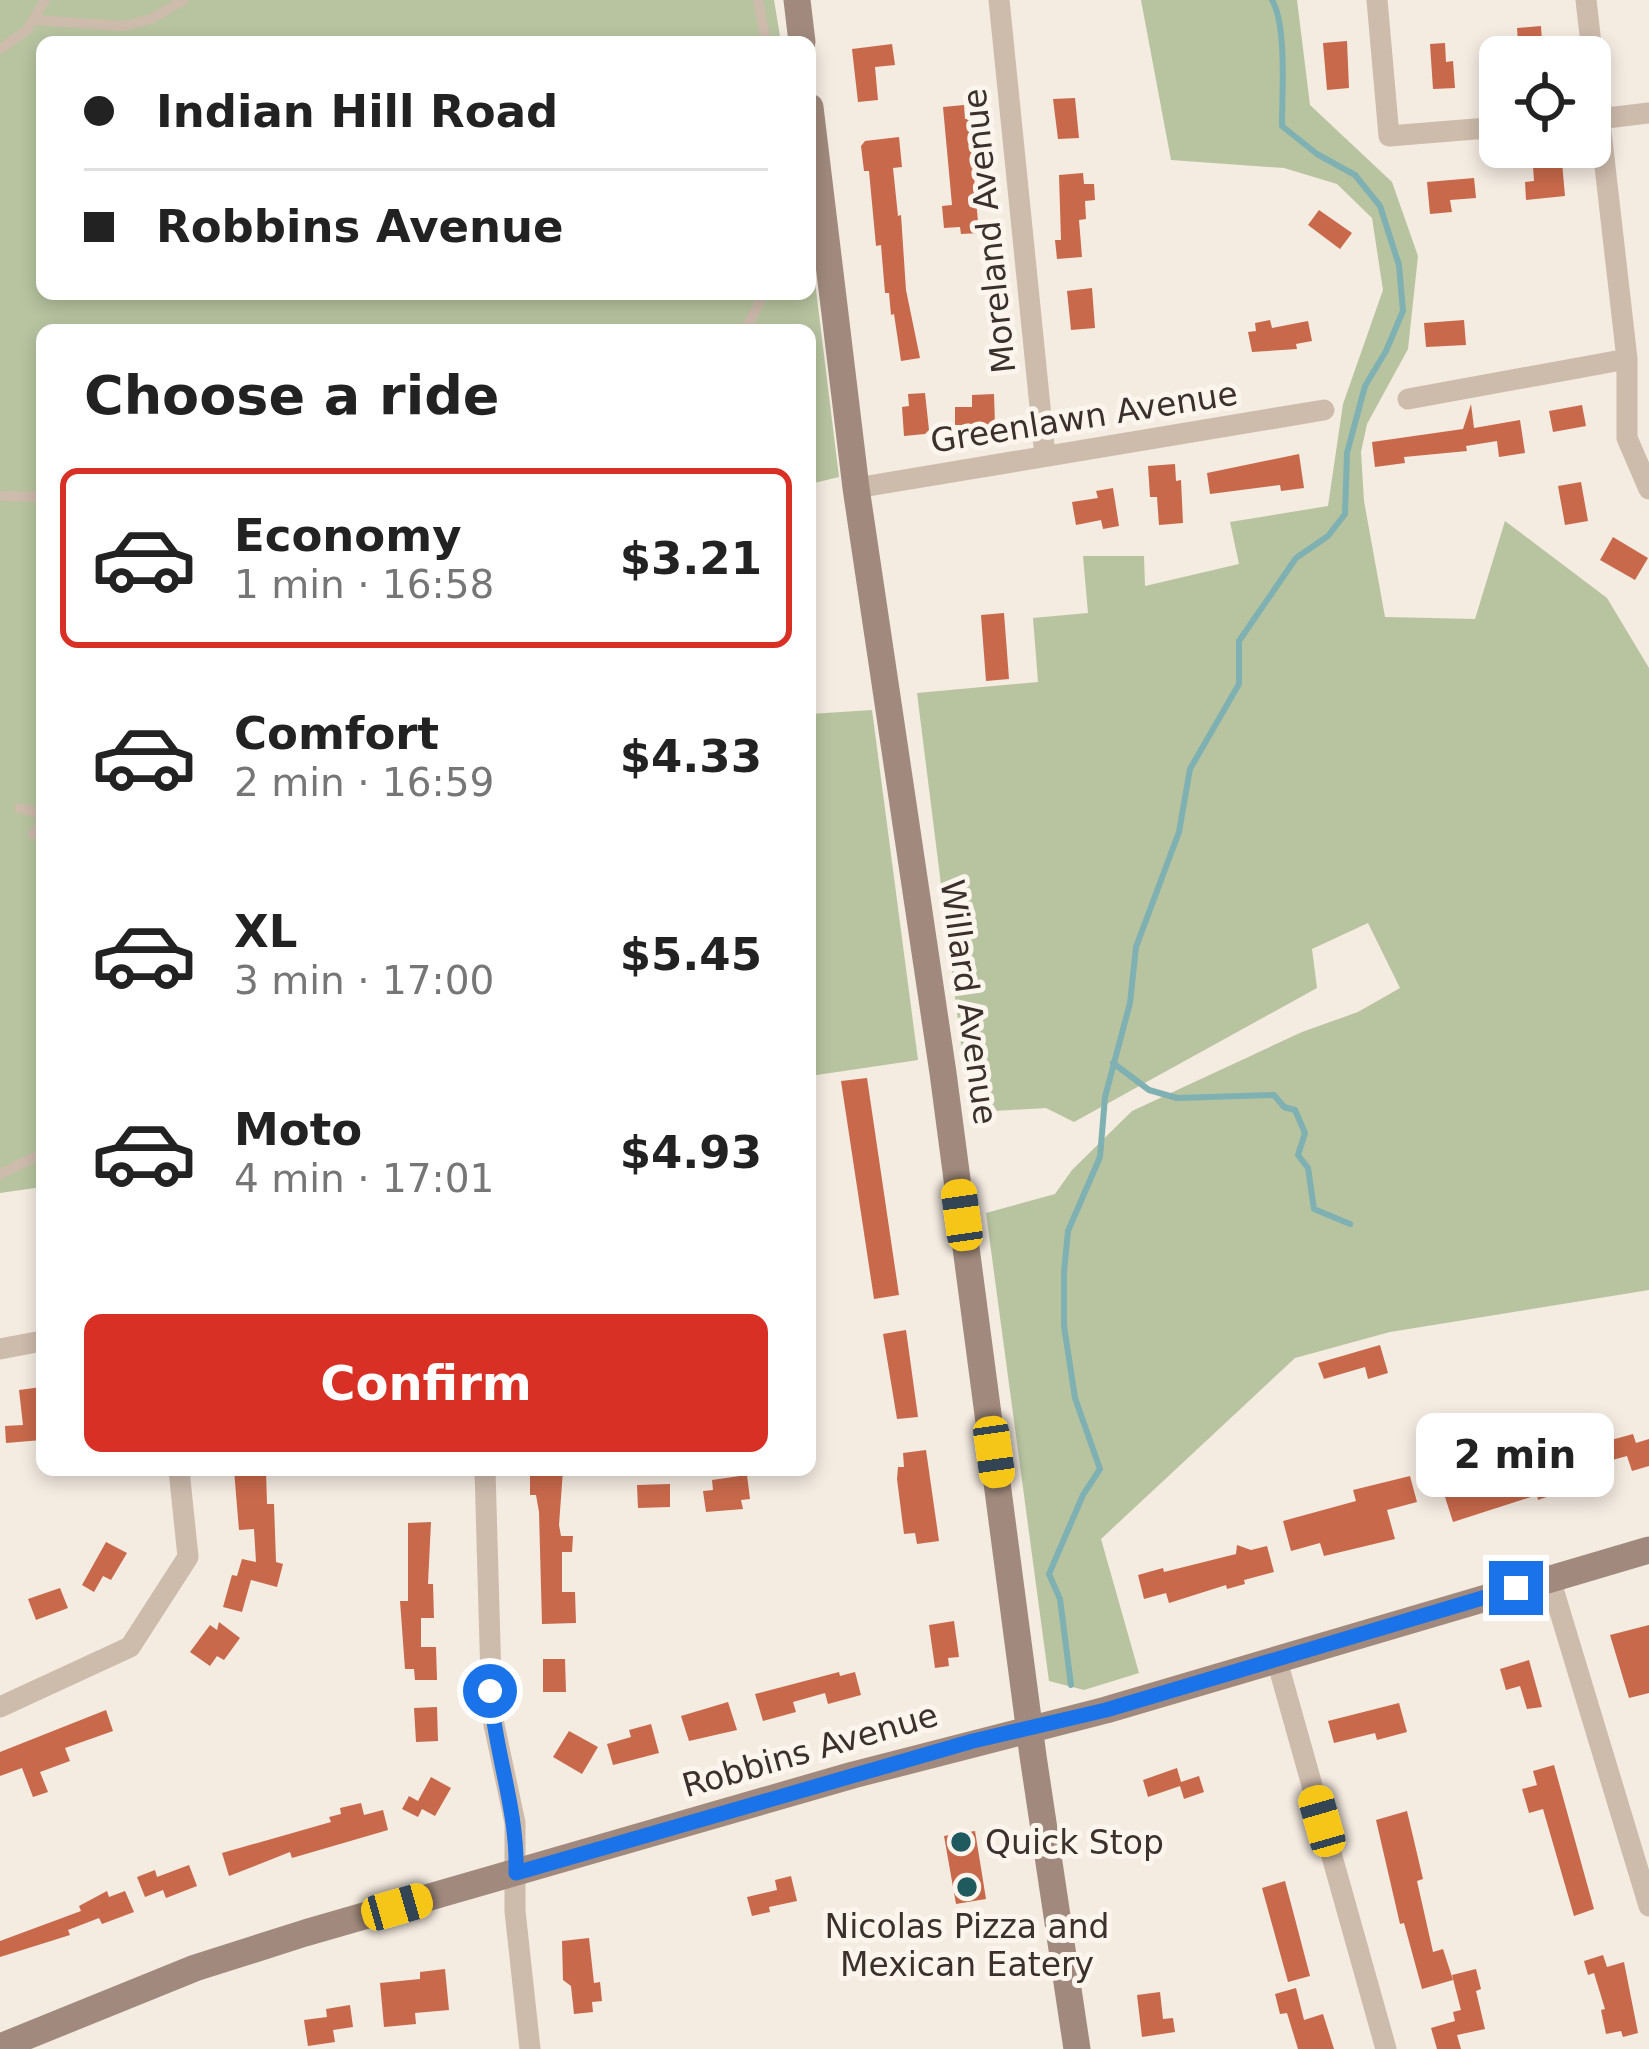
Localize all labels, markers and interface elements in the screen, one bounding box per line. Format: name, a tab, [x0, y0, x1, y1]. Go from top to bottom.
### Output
map controls	[1479, 36, 1611, 168]
button: locate	[1479, 36, 1611, 168]
text: Indian Hill Road	[156, 85, 558, 138]
street label: Moreland Avenue	[955, 87, 1023, 375]
text: Robbins Avenue	[156, 200, 564, 253]
text: Choose a ride	[84, 364, 500, 427]
street label: Greenlawn Avenue	[928, 373, 1240, 461]
icon: car	[90, 504, 198, 612]
text: Economy	[234, 509, 462, 562]
text: $3.21	[620, 532, 762, 585]
text: 1 min · 16:58	[234, 562, 494, 607]
icon: car	[90, 702, 198, 810]
text: Comfort	[234, 707, 439, 760]
text: $4.33	[620, 730, 762, 783]
text: 2 min · 16:59	[234, 760, 494, 805]
street label: Willard Avenue	[933, 877, 1005, 1127]
icon: car	[90, 900, 198, 1008]
text: XL	[234, 905, 297, 958]
text: $5.45	[620, 928, 762, 981]
text: 3 min · 17:00	[234, 958, 494, 1003]
icon: car	[90, 1098, 198, 1206]
text: Moto	[234, 1103, 362, 1156]
text: $4.93	[620, 1126, 762, 1179]
text: 4 min · 17:01	[234, 1156, 494, 1201]
car	[939, 1177, 985, 1253]
button: Confirm	[84, 1314, 768, 1452]
car	[971, 1414, 1017, 1490]
callout: 2 min	[1417, 1414, 1615, 1498]
text: 2 min	[1454, 1432, 1576, 1477]
route end	[1489, 1561, 1543, 1615]
route start	[463, 1664, 517, 1718]
street label: Robbins Avenue	[678, 1695, 942, 1805]
car	[1295, 1781, 1349, 1861]
place label: Quick Stop	[985, 1823, 1164, 1862]
marker: Quick Stop	[948, 1829, 974, 1855]
marker: Nicolas Pizza and Mexican Eatery	[954, 1874, 980, 1900]
car	[357, 1880, 437, 1934]
place label: Nicolas Pizza and Mexican Eatery	[824, 1907, 1110, 1984]

